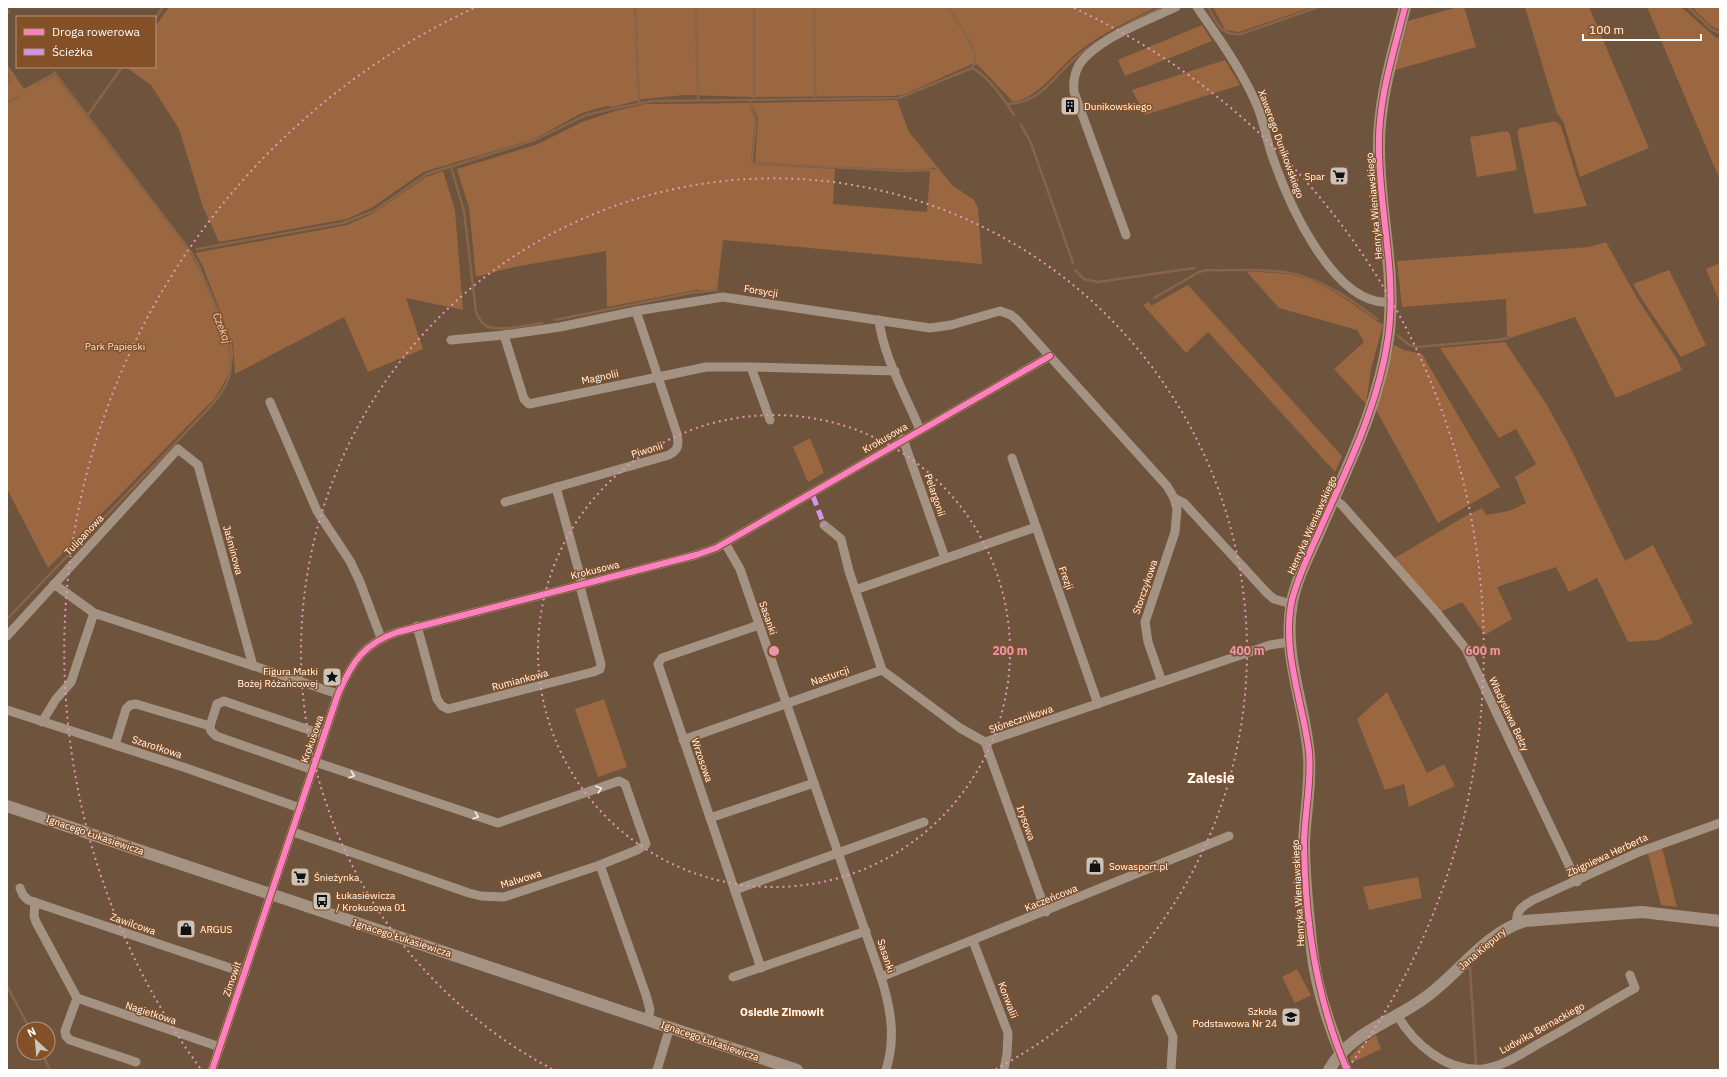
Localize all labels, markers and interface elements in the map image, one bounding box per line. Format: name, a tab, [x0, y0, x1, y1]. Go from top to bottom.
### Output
legend	[16, 16, 156, 68]
scale bar	[1583, 16, 1701, 42]
text: 100 m	[1589, 22, 1624, 37]
text: Droga rowerowa	[52, 24, 141, 39]
text: Ścieżka	[52, 44, 93, 59]
street label: Xawerego Dunikowskiego	[1255, 88, 1307, 200]
building icon: Dunikowskiego	[1059, 95, 1081, 117]
place label: Dunikowskiego	[1084, 100, 1152, 113]
street label: Henryka Wieniawskiego	[1363, 152, 1385, 260]
supermarket icon: Spar	[1328, 165, 1350, 187]
place label: Spar	[1304, 170, 1325, 183]
street label: Forsycji	[743, 282, 779, 300]
water label: Czekaj	[210, 311, 234, 346]
park label: Park Papieski	[85, 340, 145, 353]
street label: Magnolii	[580, 367, 620, 387]
street label: Krokusowa	[860, 420, 910, 456]
street label: Piwonii	[630, 439, 664, 461]
street label: Pelargonii	[922, 472, 948, 518]
street label: Henryka Wieniawskiego	[1284, 473, 1340, 576]
street label: Tulipanowa	[62, 511, 107, 558]
street label: Jaśminowa	[220, 524, 246, 577]
street label: Storczykowa	[1130, 557, 1161, 616]
street label: Krokusowa	[569, 558, 621, 582]
street label: Frezji	[1056, 564, 1076, 592]
street label: Sasanki	[756, 599, 780, 637]
text: 200 m	[992, 643, 1028, 658]
text: 400 m	[1229, 643, 1265, 658]
text: 600 m	[1465, 643, 1501, 658]
centre of rings	[767, 644, 781, 658]
street label: Nasturcji	[809, 663, 851, 689]
place label: Figura Matki Bożej Różańcowej	[237, 665, 318, 690]
place icon: Figura Matki Bożej Różańcowej	[321, 666, 343, 688]
street label: Rumiankowa	[490, 666, 550, 694]
street label: Władysława Bełzy	[1486, 675, 1532, 753]
street label: Słonecznikowa	[987, 702, 1055, 736]
street label: Krokusowa	[298, 713, 326, 765]
street label: Szarotkowa	[130, 733, 184, 761]
street label: Wrzosowa	[688, 736, 716, 784]
district label: Zalesie	[1187, 769, 1235, 787]
one-way arrow	[349, 770, 356, 779]
one-way arrow	[595, 785, 602, 793]
street label: Irysowa	[1014, 804, 1039, 843]
one-way arrow	[472, 811, 479, 820]
street label: Ignacego Łukasiewicza	[44, 812, 147, 858]
street label: Zbigniewa Herberta	[1564, 830, 1650, 880]
street label: Henryka Wieniawskiego	[1289, 839, 1307, 947]
shop icon: Sowasport.pl	[1084, 855, 1106, 877]
place label: Sowasport.pl	[1109, 860, 1168, 873]
supermarket icon: Śnieżynka	[289, 866, 311, 888]
street label: Malwowa	[499, 866, 544, 891]
place label: Śnieżynka	[314, 871, 360, 884]
street label: Kaczeńcowa	[1023, 881, 1080, 914]
place label: Łukasiewicza / Krokusowa 01	[335, 889, 406, 914]
bus stop icon: Łukasiewicza / Krokusowa 01	[311, 890, 333, 912]
street label: Zawilcowa	[108, 910, 158, 938]
street label: Ignacego Łukasiewicza	[351, 916, 454, 960]
shop icon: ARGUS	[175, 918, 197, 940]
place label: ARGUS	[200, 923, 232, 936]
street label: Jana Kiepury	[1455, 925, 1509, 973]
street label: Sasanki	[874, 937, 898, 975]
street label: Zimowit	[220, 959, 244, 998]
street label: Konwalii	[995, 980, 1021, 1020]
street label: Nagietkowa	[124, 999, 179, 1028]
street label: Ludwika Bernackiego	[1497, 999, 1587, 1057]
district label: Osiedle Zimowit	[740, 1005, 824, 1019]
place label: Szkoła Podstawowa Nr 24	[1193, 1005, 1278, 1030]
school or university icon: Szkoła Podstawowa Nr 24	[1280, 1006, 1302, 1028]
street label: Ignacego Łukasiewicza	[659, 1018, 762, 1064]
north arrow	[16, 1021, 56, 1061]
text: N	[25, 1024, 38, 1040]

